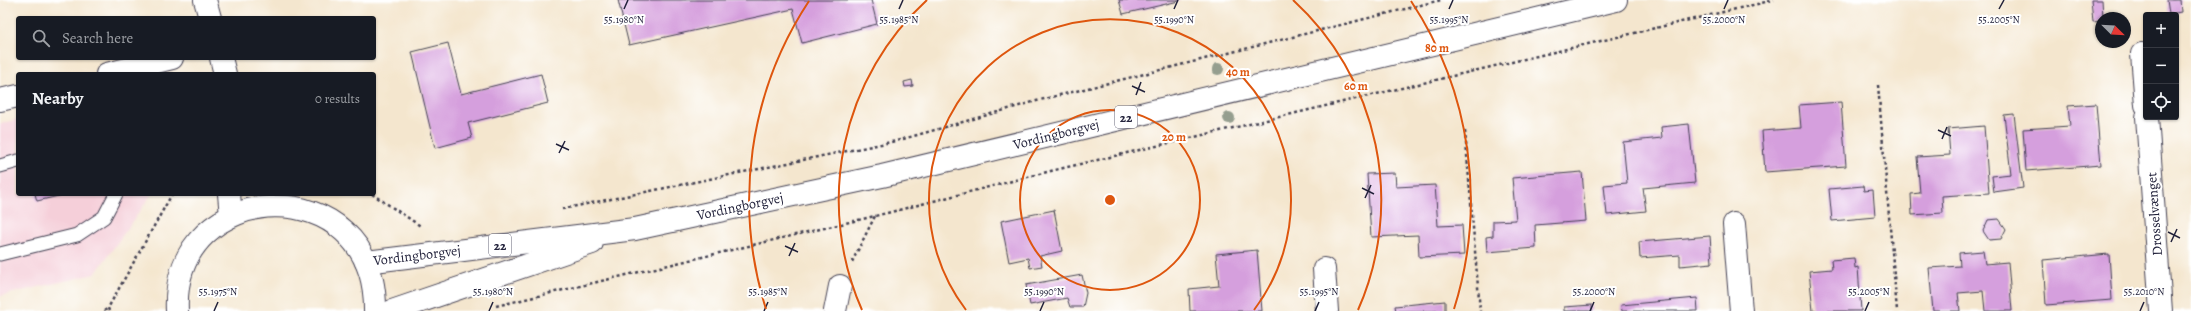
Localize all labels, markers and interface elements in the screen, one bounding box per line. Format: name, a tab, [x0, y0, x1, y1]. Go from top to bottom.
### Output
north arrow	[2095, 12, 2131, 48]
map controls	[2143, 12, 2179, 120]
button: +	[2143, 12, 2179, 48]
text: 55.1980°N	[604, 13, 644, 26]
text: 55.1985°N	[880, 13, 918, 26]
text: 55.1990°N	[1154, 13, 1194, 26]
text: 55.1995°N	[1430, 13, 1468, 26]
text: 55.2000°N	[1703, 13, 1745, 26]
text: 55.2005°N	[1978, 13, 2020, 26]
search box	[16, 16, 376, 60]
icon: search	[30, 27, 52, 49]
text: Search here	[62, 28, 133, 48]
text: 80 m	[1425, 40, 1449, 56]
button: −	[2143, 48, 2179, 84]
text: 40 m	[1226, 64, 1250, 80]
text: 60 m	[1344, 78, 1368, 94]
button: locate	[2143, 84, 2179, 120]
text: Nearby	[32, 87, 83, 110]
text: 0 results	[315, 90, 360, 107]
road number: 22	[1115, 106, 1137, 128]
street label: Vordingborgvej	[1010, 115, 1101, 155]
text: 20 m	[1162, 129, 1186, 145]
street label: Drosselvænget	[2142, 171, 2167, 256]
street label: Vordingborgvej	[694, 188, 785, 225]
centre of rings	[1103, 193, 1117, 207]
road number: 22	[489, 234, 511, 256]
street label: Vordingborgvej	[371, 241, 462, 270]
text: 55.1975°N	[199, 285, 237, 298]
text: 55.1980°N	[473, 285, 513, 298]
text: 55.1985°N	[749, 285, 787, 298]
text: 55.1990°N	[1024, 285, 1064, 298]
text: 55.1995°N	[1300, 285, 1338, 298]
text: 55.2000°N	[1573, 285, 1615, 298]
text: 55.2005°N	[1848, 285, 1890, 298]
text: 55.2010°N	[2124, 285, 2164, 298]

